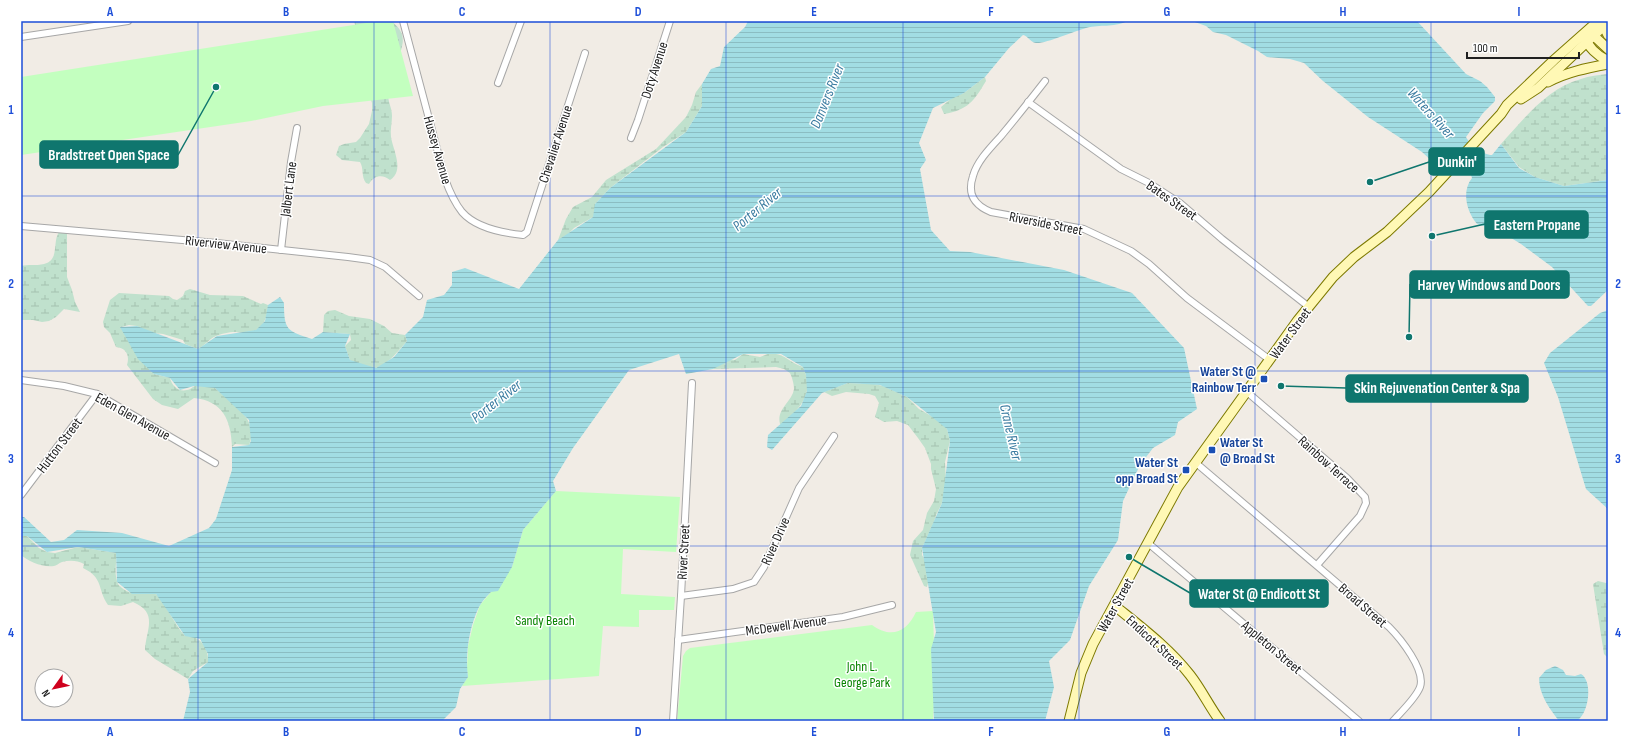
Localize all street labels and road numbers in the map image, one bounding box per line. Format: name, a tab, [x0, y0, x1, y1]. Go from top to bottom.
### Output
street label: Doty Avenue	[637, 40, 672, 101]
street label: Chevalier Avenue	[535, 103, 576, 185]
street label: Hussey Avenue	[420, 114, 455, 186]
street label: Jalbert Lane	[277, 161, 300, 218]
street label: Bates Street	[1143, 177, 1200, 224]
street label: Riverside Street	[1008, 208, 1084, 239]
street label: Riverview Avenue	[184, 232, 268, 257]
street label: Water Street	[1266, 304, 1315, 362]
street label: Eden Glen Avenue	[92, 389, 173, 444]
street label: Hutton Street	[33, 414, 86, 476]
street label: Rainbow Terrace	[1294, 432, 1363, 496]
street label: River Drive	[757, 515, 794, 568]
street label: River Street	[674, 524, 693, 580]
street label: Water Street	[1094, 575, 1137, 635]
street label: Broad Street	[1335, 580, 1390, 631]
street label: McDewell Avenue	[745, 611, 828, 640]
street label: Endicott Street	[1123, 612, 1187, 673]
street label: Appleton Street	[1237, 617, 1305, 678]

